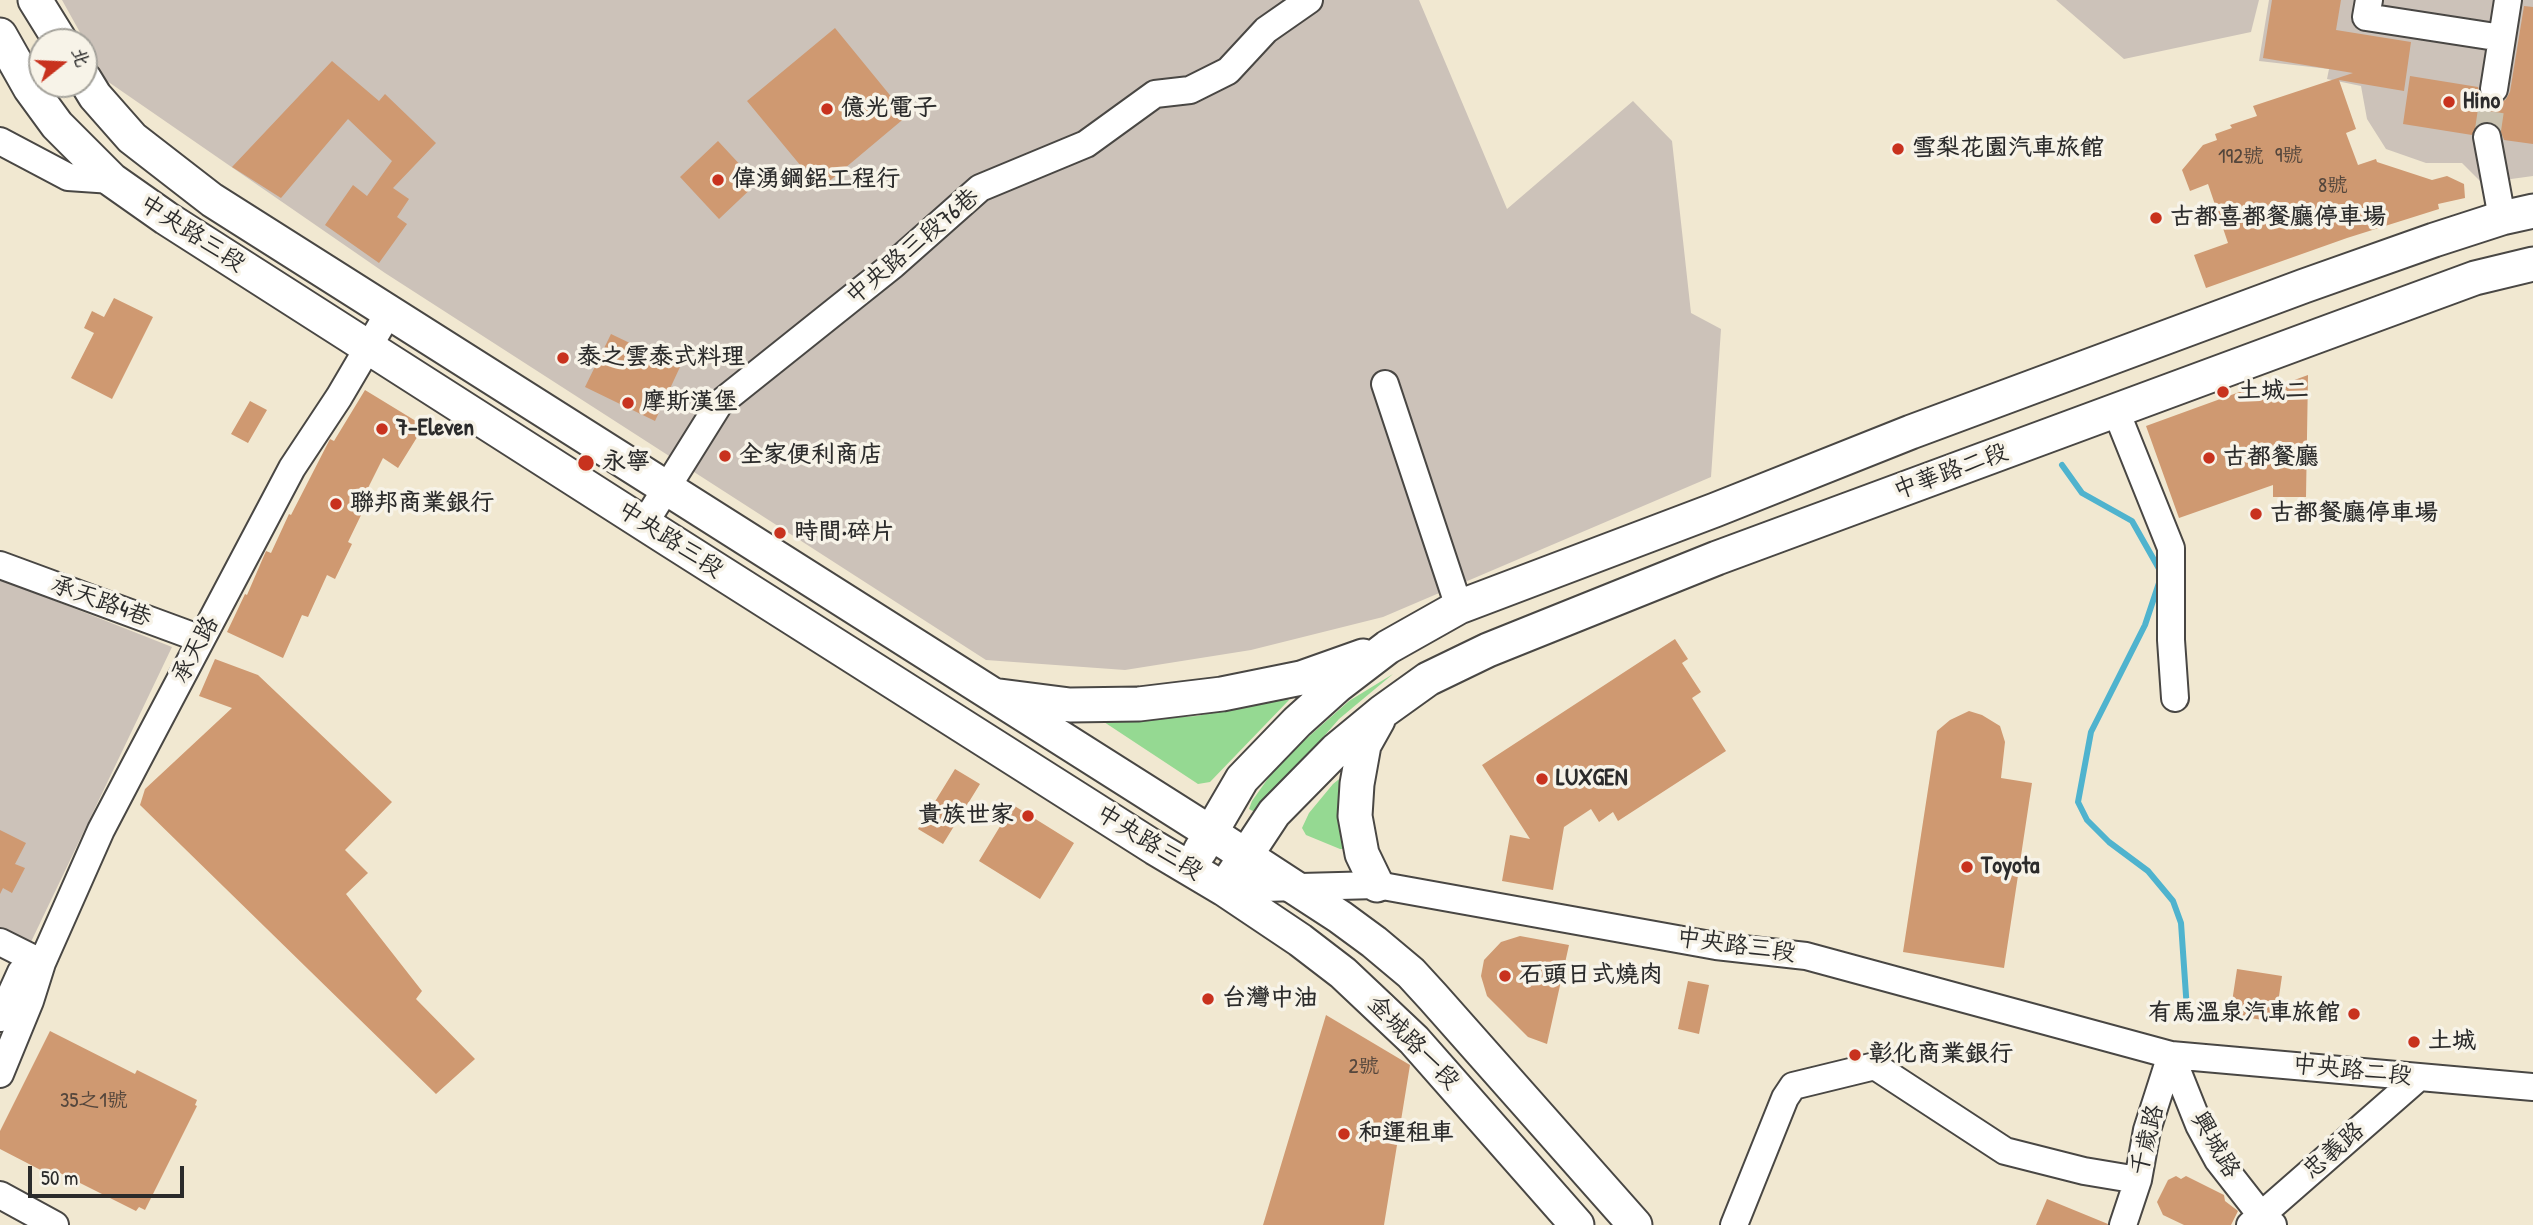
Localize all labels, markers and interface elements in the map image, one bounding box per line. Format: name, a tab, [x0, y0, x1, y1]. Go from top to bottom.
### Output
north arrow	[28, 28, 98, 98]
text: 北	[66, 44, 96, 70]
place label: Hino	[2463, 88, 2500, 116]
marker: Hino	[2441, 94, 2457, 110]
place label: 億光電子	[841, 95, 937, 123]
marker: 億光電子	[819, 101, 835, 117]
place label: 雪梨花園汽車旅館	[1912, 135, 2104, 163]
marker: 雪梨花園汽車旅館	[1890, 141, 1906, 157]
house number: 9號	[2275, 143, 2303, 169]
house number: 192號	[2218, 144, 2264, 170]
place label: 偉湧鋼鋁工程行	[732, 166, 900, 194]
marker: 偉湧鋼鋁工程行	[710, 172, 726, 188]
house number: 8號	[2318, 173, 2348, 199]
street label: 中央路三段76巷	[840, 183, 986, 311]
street label: 中央路三段	[134, 189, 250, 279]
place label: 古都喜都餐廳停車場	[2170, 204, 2386, 232]
marker: 古都喜都餐廳停車場	[2148, 210, 2164, 226]
place label: 泰之雲泰式料理	[577, 344, 745, 372]
marker: 泰之雲泰式料理	[555, 350, 571, 366]
place label: 土城二	[2237, 378, 2309, 406]
marker: 土城二	[2215, 384, 2231, 400]
place label: 摩斯漢堡	[642, 389, 738, 417]
marker: 摩斯漢堡	[620, 395, 636, 411]
place label: 7-Eleven	[396, 415, 474, 443]
marker: 7-Eleven	[374, 421, 390, 437]
street label: 中華路二段	[1890, 438, 2012, 506]
place label: 全家便利商店	[739, 442, 883, 470]
place label: 古都餐廳	[2223, 444, 2319, 472]
marker: 全家便利商店	[717, 448, 733, 464]
place label: 永寧	[602, 449, 650, 477]
marker: 古都餐廳	[2201, 450, 2217, 466]
marker: 永寧	[576, 453, 596, 473]
place label: 聯邦商業銀行	[350, 490, 494, 518]
street label: 中央路三段	[612, 495, 728, 585]
marker: 聯邦商業銀行	[328, 496, 344, 512]
place label: 古都餐廳停車場	[2270, 500, 2438, 528]
marker: 古都餐廳停車場	[2248, 506, 2264, 522]
place label: 時間·碎片	[794, 519, 895, 547]
marker: 時間·碎片	[772, 525, 788, 541]
street label: 承天路4巷	[47, 571, 155, 633]
street label: 承天路	[166, 611, 226, 689]
place label: LUXGEN	[1556, 765, 1627, 793]
marker: LUXGEN	[1534, 771, 1550, 787]
street label: 中央路三段	[1090, 799, 1208, 887]
place label: 貴族世家	[918, 802, 1014, 830]
marker: 貴族世家	[1020, 808, 1036, 824]
place label: Toyota	[1981, 853, 2039, 881]
marker: Toyota	[1959, 859, 1975, 875]
street label: 中央路三段	[1675, 923, 1797, 969]
place label: 石頭日式燒肉	[1519, 962, 1663, 990]
marker: 石頭日式燒肉	[1497, 968, 1513, 984]
place label: 台灣中油	[1222, 985, 1318, 1013]
street label: 金城路一段	[1361, 990, 1465, 1096]
marker: 台灣中油	[1200, 991, 1216, 1007]
place label: 有馬溫泉汽車旅館	[2148, 1000, 2340, 1028]
marker: 有馬溫泉汽車旅館	[2346, 1006, 2362, 1022]
place label: 土城	[2428, 1028, 2476, 1056]
marker: 土城	[2406, 1034, 2422, 1050]
place label: 彰化商業銀行	[1869, 1041, 2013, 1069]
marker: 彰化商業銀行	[1847, 1047, 1863, 1063]
street label: 中央路二段	[2291, 1050, 2413, 1092]
house number: 2號	[1349, 1054, 1379, 1080]
house number: 35之1號	[60, 1088, 128, 1114]
street label: 千歲路	[2125, 1102, 2171, 1178]
street label: 興城路	[2185, 1107, 2245, 1183]
street label: 忠義路	[2297, 1117, 2371, 1185]
place label: 和運租車	[1358, 1120, 1454, 1148]
marker: 和運租車	[1336, 1126, 1352, 1142]
scale bar	[32, 1152, 187, 1196]
text: 50 m	[41, 1163, 78, 1192]

